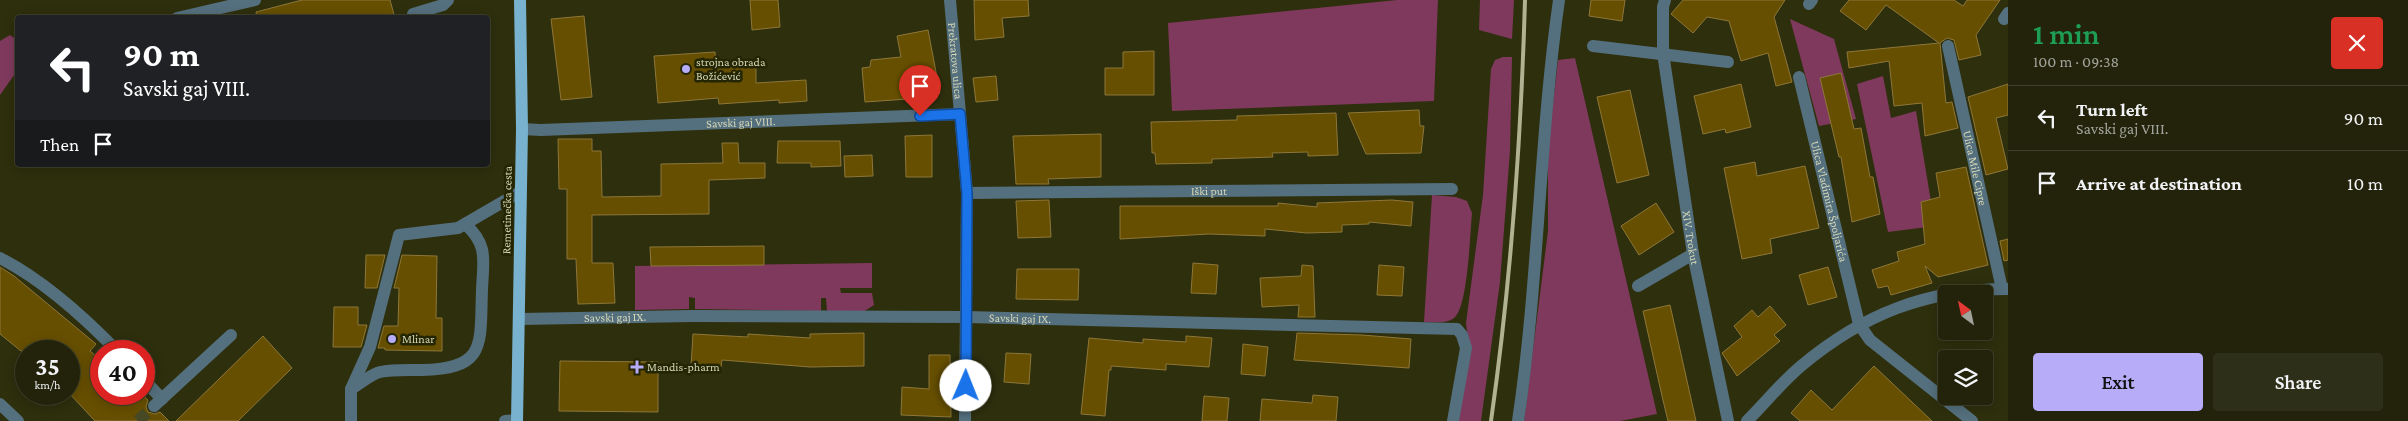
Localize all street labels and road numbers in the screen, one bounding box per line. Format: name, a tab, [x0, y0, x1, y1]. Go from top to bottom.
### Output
street label: Prekratova ulica	[945, 22, 966, 100]
street label: Savski gaj VIII.	[706, 114, 776, 131]
street label: Ulica Mile Cipre	[1960, 129, 1990, 207]
street label: Ulica Vladimira Špoljarića	[1808, 139, 1851, 264]
street label: Remetinečka cesta	[499, 165, 515, 254]
street label: Iški put	[1191, 184, 1228, 198]
street label: XIV. Trokut	[1680, 210, 1702, 267]
street label: Savski gaj IX.	[584, 310, 646, 325]
street label: Savski gaj IX.	[989, 311, 1051, 326]

